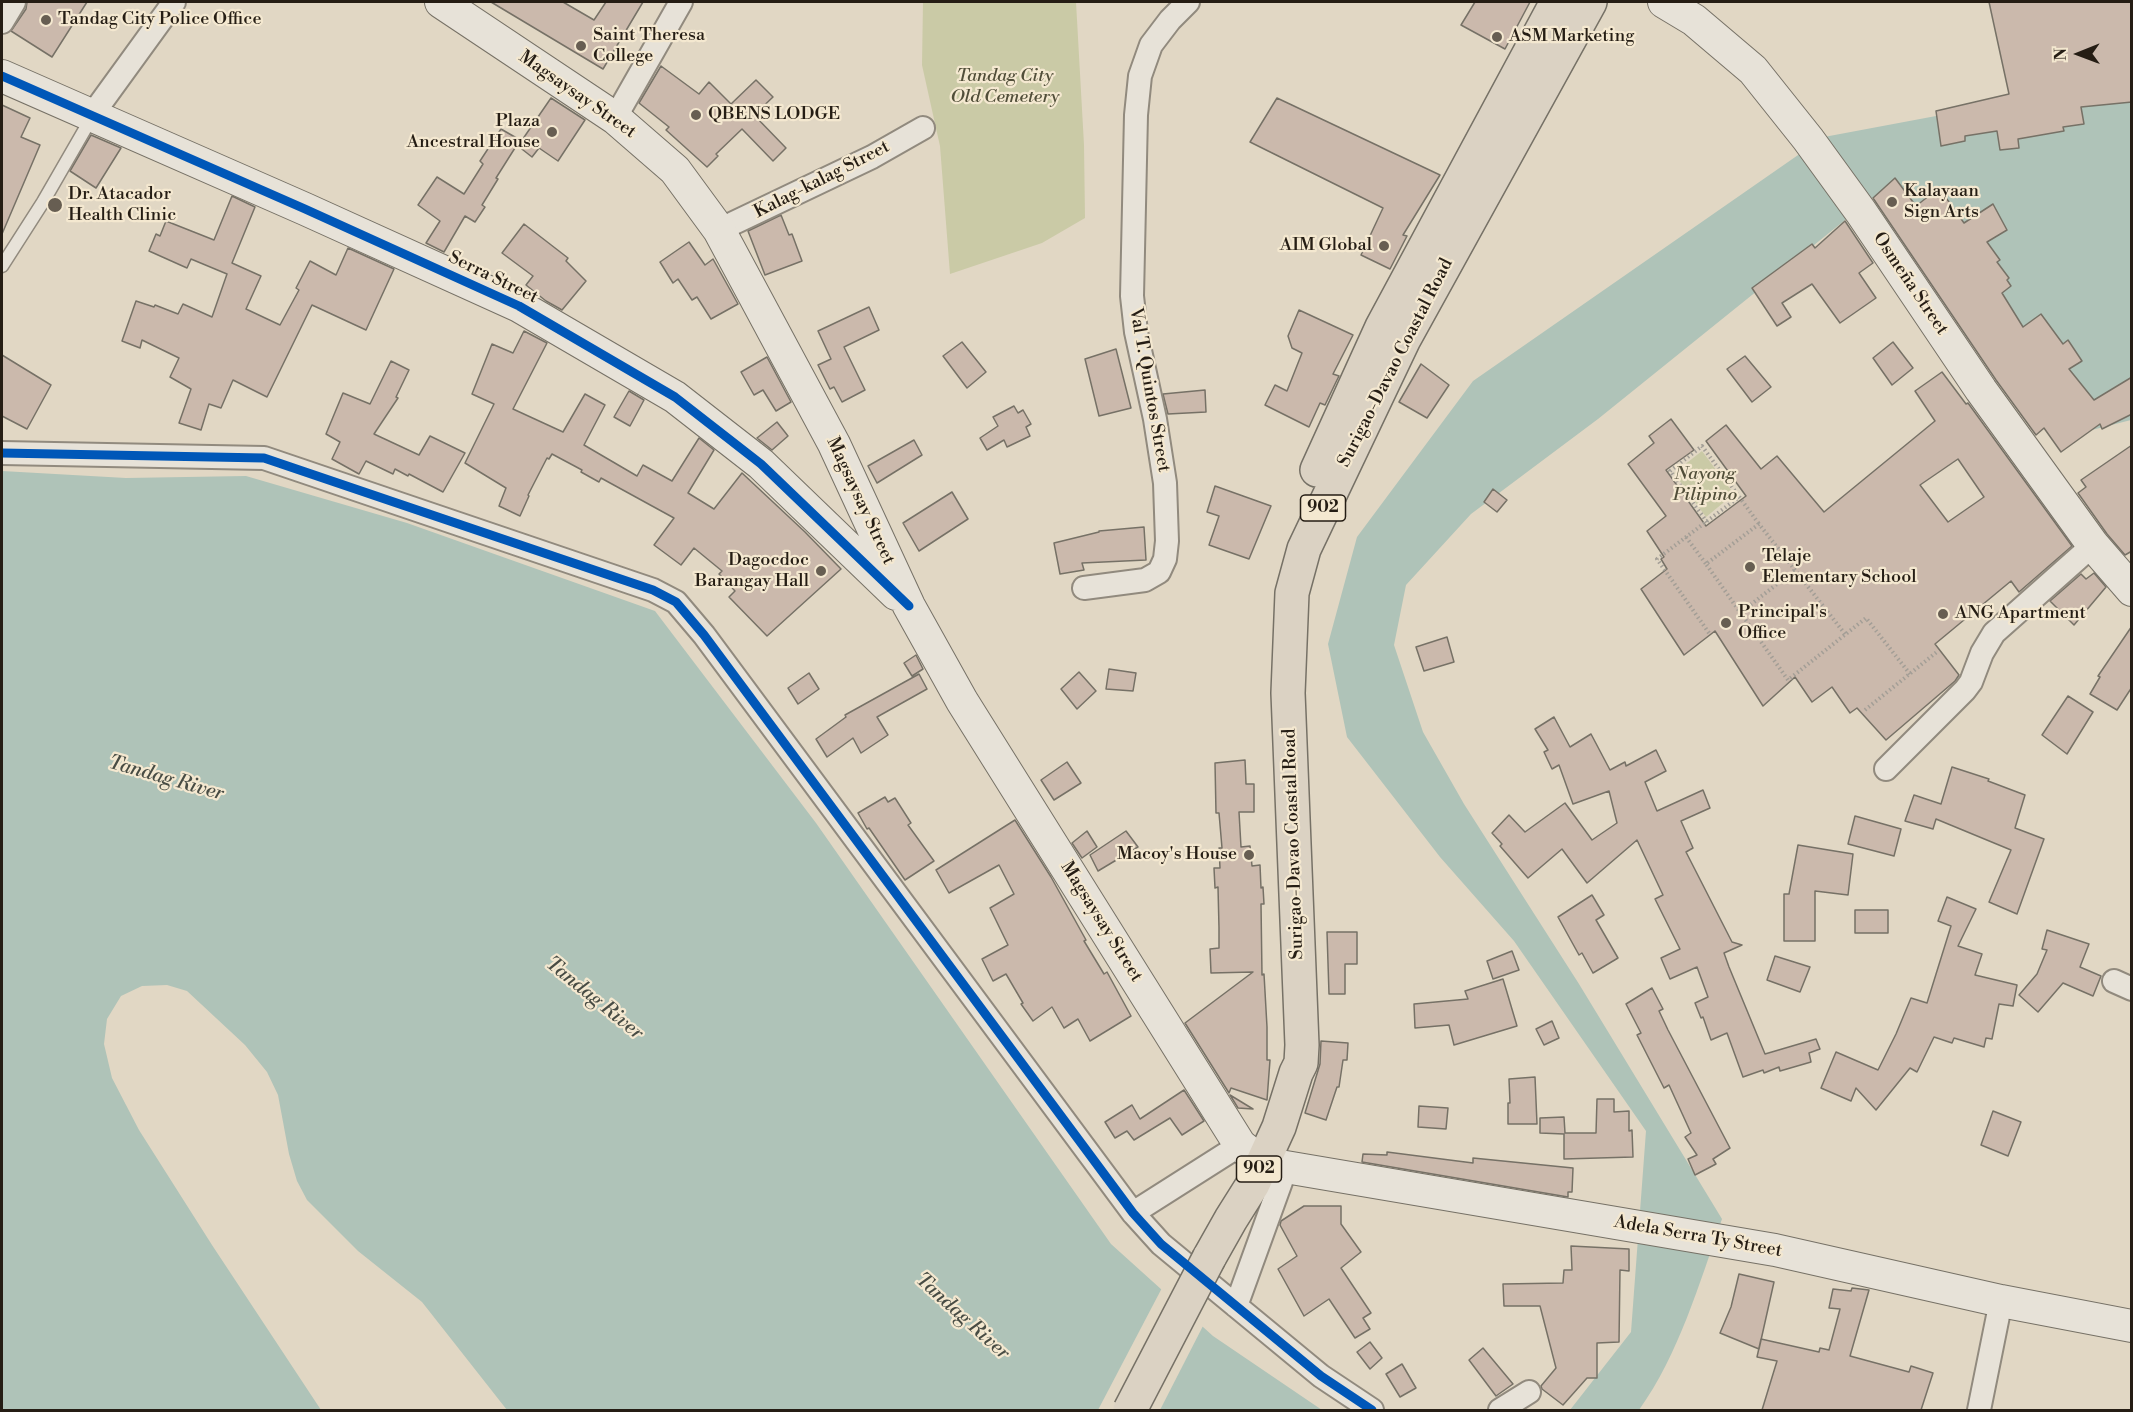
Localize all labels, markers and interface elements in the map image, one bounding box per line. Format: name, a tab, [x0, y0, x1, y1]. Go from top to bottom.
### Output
place label: Tandag City Police Office	[58, 9, 261, 31]
marker: Tandag City Police Office	[39, 13, 53, 27]
north arrow	[2049, 24, 2109, 84]
place label: Saint Theresa College	[593, 25, 705, 68]
place label: ASM Marketing	[1509, 26, 1635, 48]
marker: ASM Marketing	[1490, 30, 1504, 44]
marker: Saint Theresa College	[574, 39, 588, 53]
street label: Magsaysay Street	[514, 47, 640, 143]
text: N	[2051, 48, 2071, 61]
park label: Tandag City Old Cemetery	[951, 66, 1059, 109]
place label: QBENS LODGE	[708, 104, 840, 126]
marker: QBENS LODGE	[689, 108, 703, 122]
place label: Plaza Ancestral House	[407, 111, 540, 154]
marker: Plaza Ancestral House	[545, 125, 559, 139]
street label: Kalag-kalag Street	[751, 136, 893, 224]
place label: Kalayaan Sign Arts	[1904, 181, 1979, 224]
place label: Dr. Atacador Health Clinic	[68, 184, 176, 226]
marker: Kalayaan Sign Arts	[1885, 195, 1899, 209]
marker: Dr. Atacador Health Clinic	[46, 196, 64, 214]
street label: Osmeña Street	[1868, 229, 1952, 339]
place label: AIM Global	[1280, 235, 1372, 257]
marker: AIM Global	[1377, 239, 1391, 253]
street label: Serra Street	[445, 247, 541, 309]
street label: Surigao-Davao Coastal Road	[1334, 255, 1458, 471]
street label: Val T. Quintos Street	[1124, 306, 1174, 474]
street label: Magsaysay Street	[821, 434, 899, 568]
park label: Nayong Pilipino	[1673, 464, 1737, 506]
road number: 902	[1300, 495, 1346, 521]
place label: Telaje Elementary School	[1762, 546, 1917, 588]
place label: Dagocdoc Barangay Hall	[695, 550, 809, 592]
marker: Telaje Elementary School	[1743, 560, 1757, 574]
marker: Dagocdoc Barangay Hall	[814, 564, 828, 578]
place label: Principal's Office	[1738, 602, 1827, 644]
place label: ANG Apartment	[1955, 603, 2086, 625]
marker: ANG Apartment	[1936, 607, 1950, 621]
marker: Principal's Office	[1719, 616, 1733, 630]
street label: Surigao-Davao Coastal Road	[1279, 728, 1309, 960]
water label: Tandag River	[106, 751, 226, 807]
place label: Macoy's House	[1117, 844, 1237, 866]
marker: Macoy's House	[1242, 848, 1256, 862]
street label: Magsaysay Street	[1055, 858, 1147, 986]
water label: Tandag River	[540, 952, 648, 1046]
road number: 902	[1236, 1156, 1282, 1182]
street label: Adela Serra Ty Street	[1612, 1212, 1784, 1262]
water label: Tandag River	[910, 1268, 1014, 1366]

